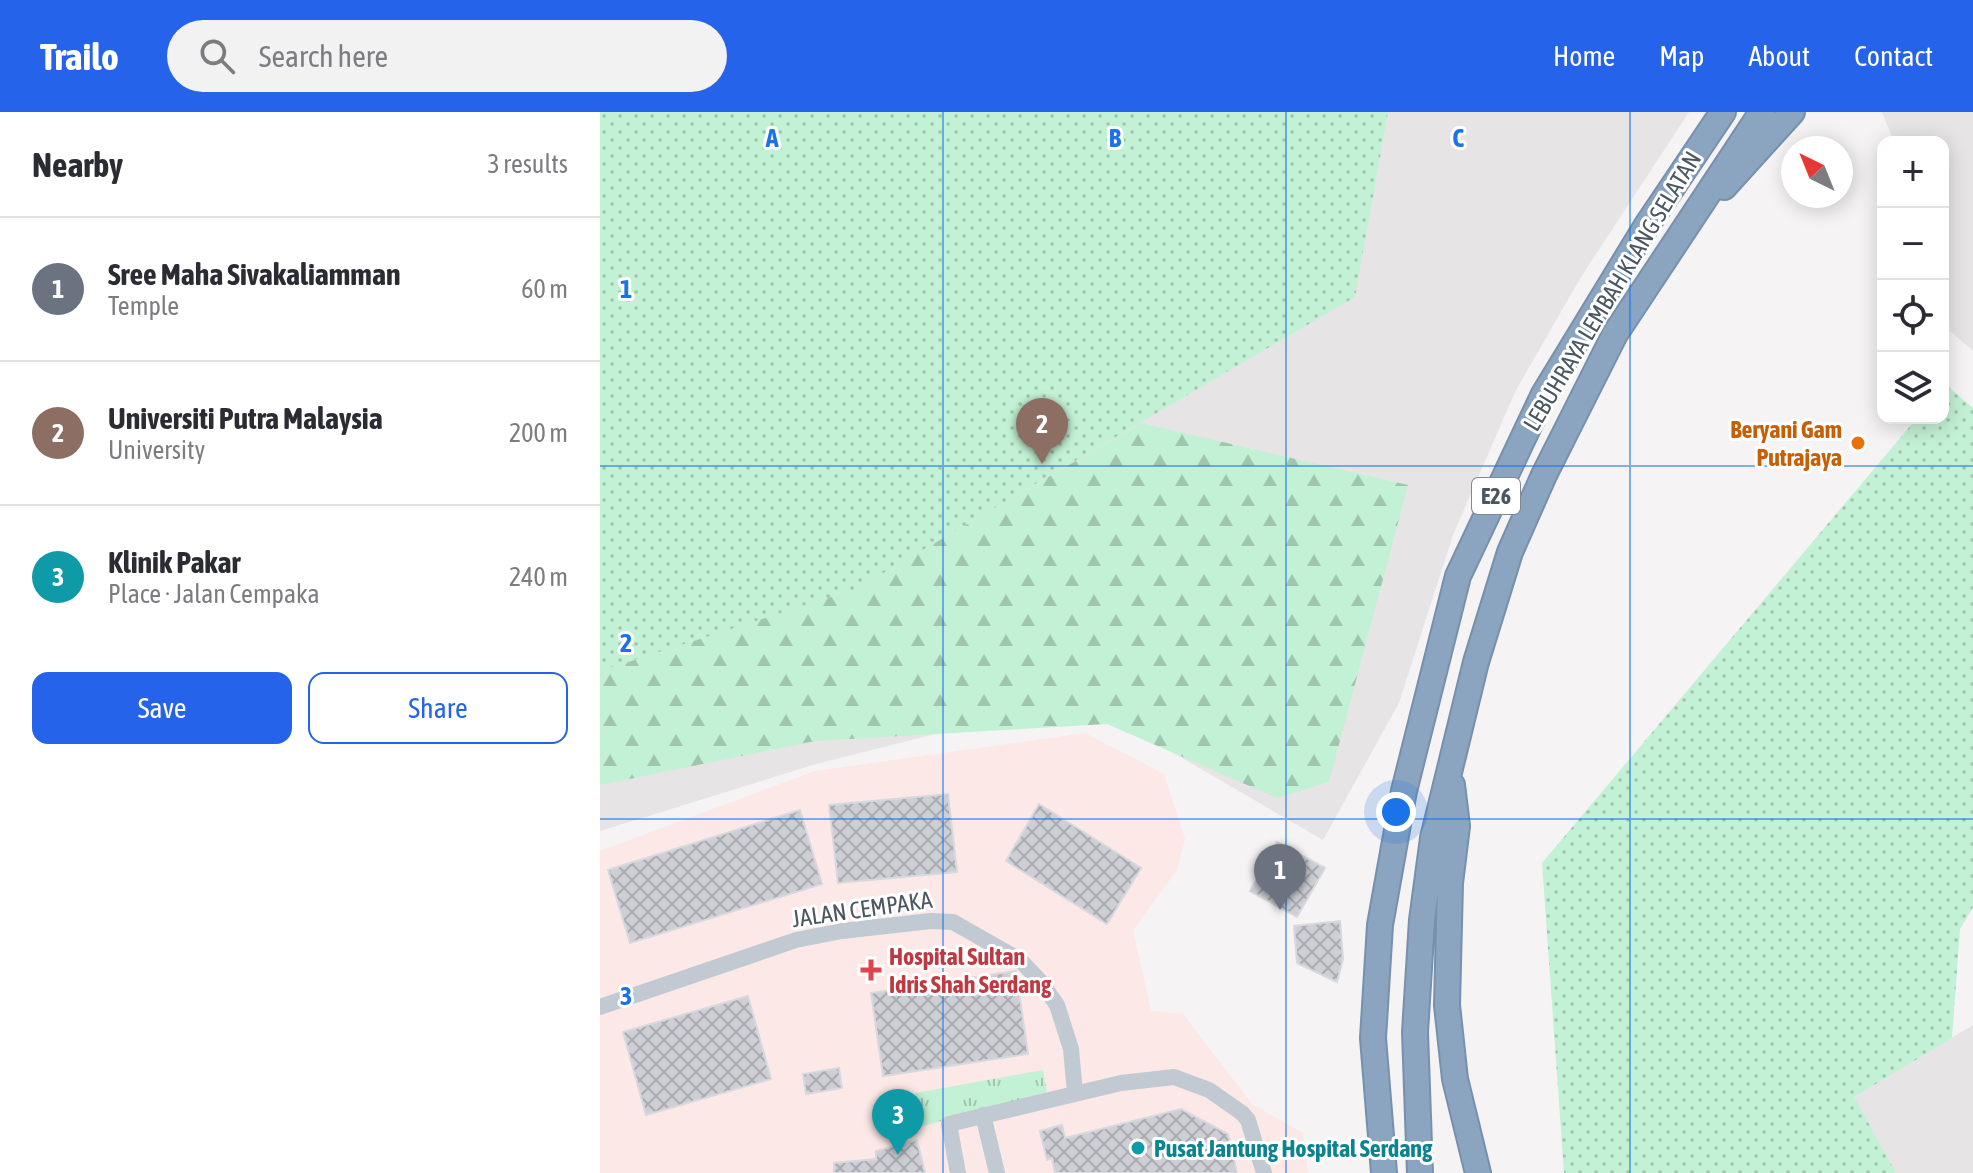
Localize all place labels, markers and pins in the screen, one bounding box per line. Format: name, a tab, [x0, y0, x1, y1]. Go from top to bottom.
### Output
pin: 2	[1016, 398, 1068, 464]
place label: Beryani Gam Putrajaya	[1730, 416, 1842, 471]
marker: Beryani Gam Putrajaya	[1849, 434, 1867, 452]
pin: 1	[1254, 844, 1306, 910]
place label: Hospital Sultan Idris Shah Serdang	[889, 943, 1052, 998]
marker: Hospital Sultan Idris Shah Serdang	[860, 959, 882, 981]
pin: 3	[872, 1089, 924, 1155]
place label: Pusat Jantung Hospital Serdang	[1154, 1135, 1433, 1162]
marker: Pusat Jantung Hospital Serdang	[1129, 1139, 1147, 1157]

